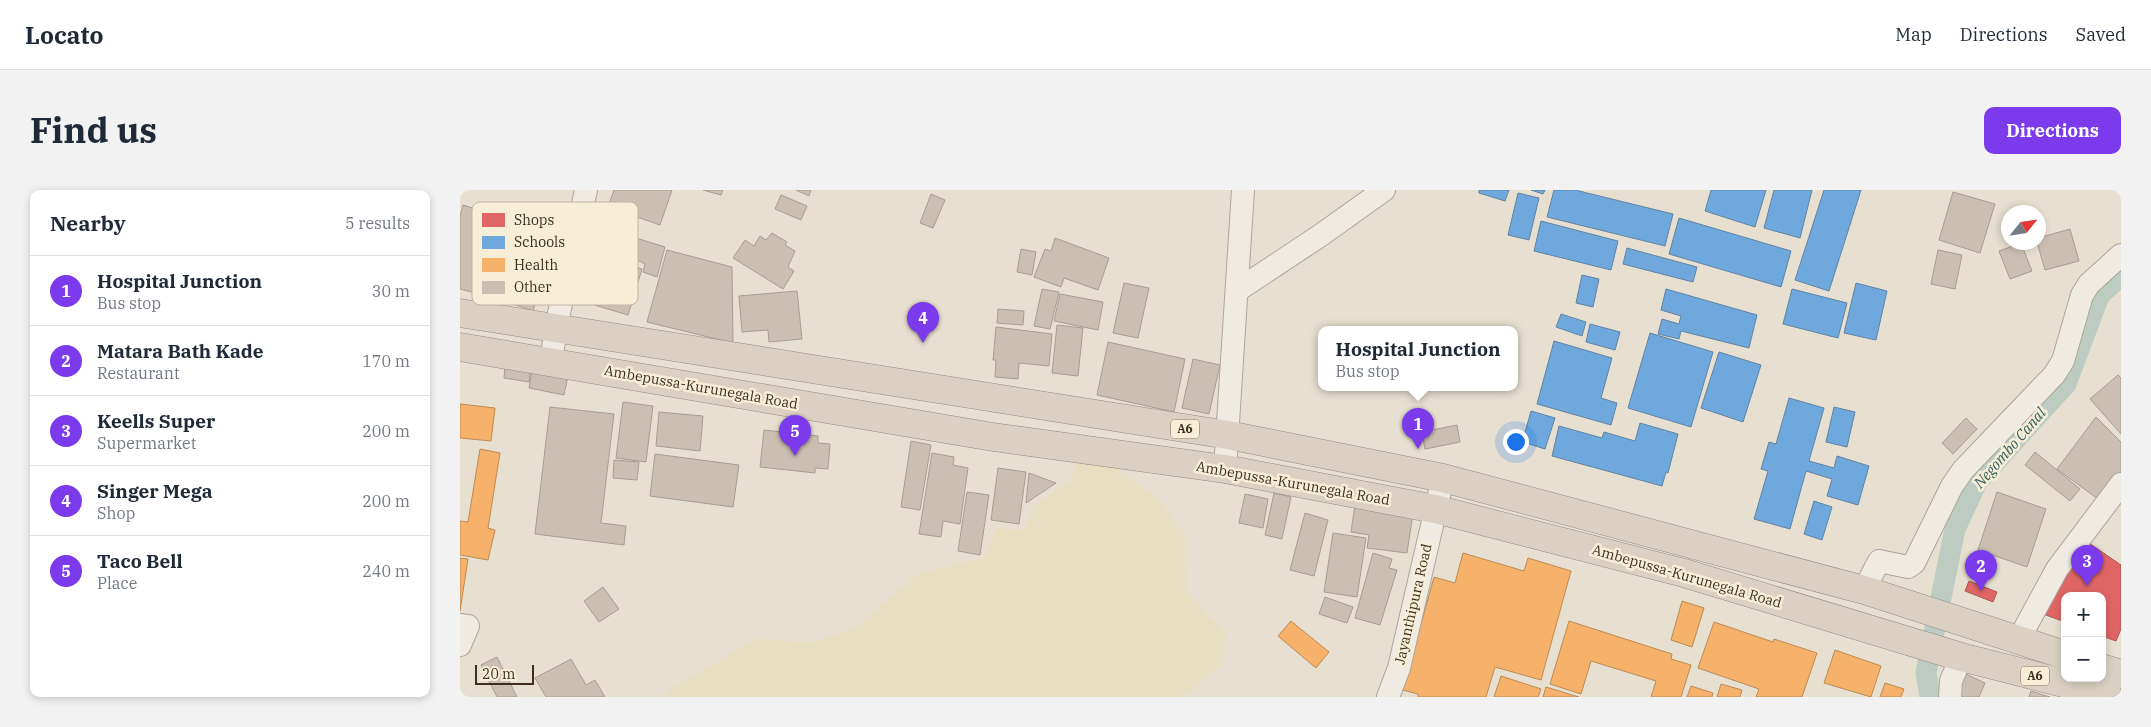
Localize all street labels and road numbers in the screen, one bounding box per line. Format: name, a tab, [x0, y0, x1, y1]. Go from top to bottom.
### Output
street label: Ambepussa-Kurunegala Road	[603, 361, 800, 413]
road number: A6	[1171, 420, 1199, 438]
street label: Ambepussa-Kurunegala Road	[1195, 457, 1392, 509]
street label: Ambepussa-Kurunegala Road	[1590, 540, 1784, 612]
street label: Jayanthipura Road	[1390, 541, 1436, 666]
road number: A6	[2021, 666, 2049, 686]

